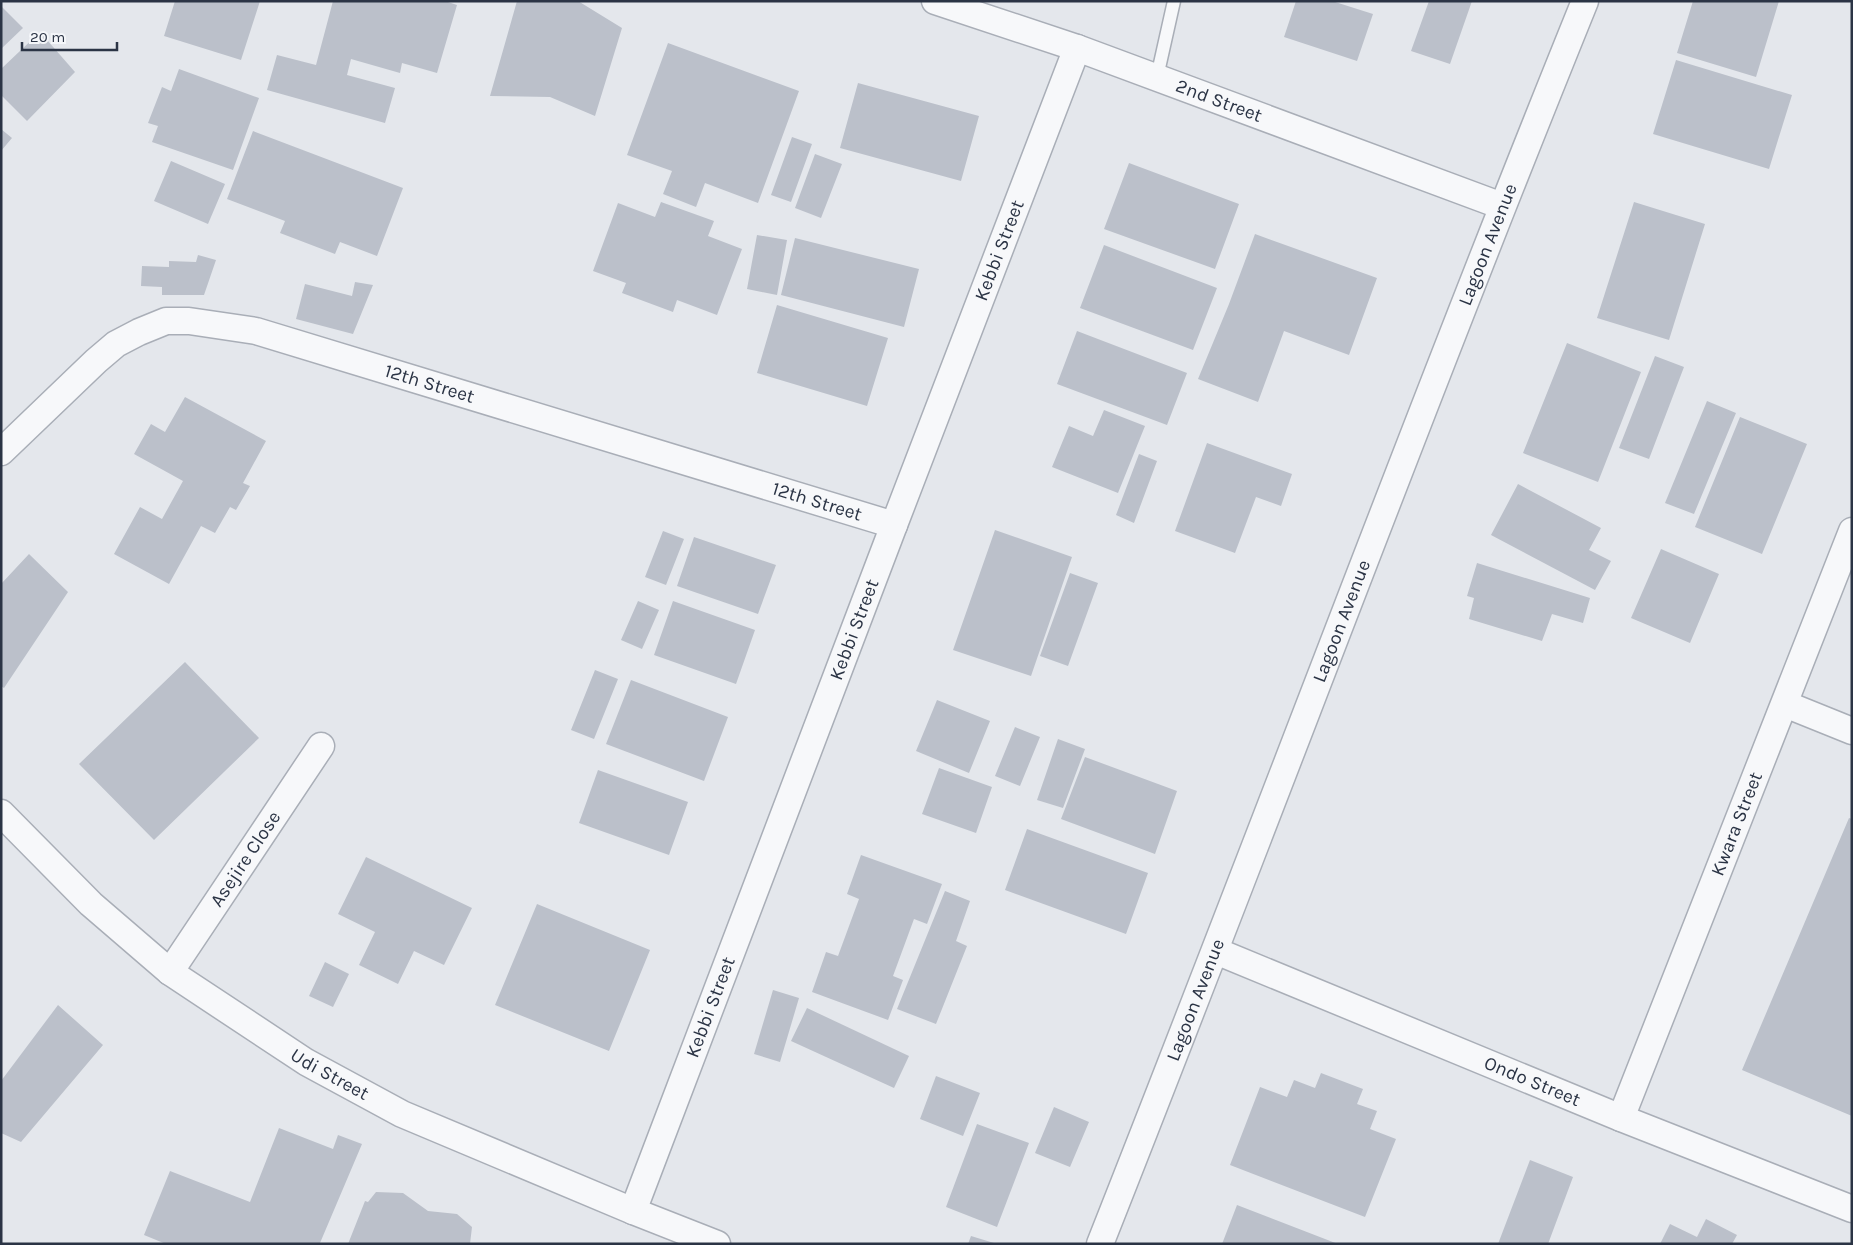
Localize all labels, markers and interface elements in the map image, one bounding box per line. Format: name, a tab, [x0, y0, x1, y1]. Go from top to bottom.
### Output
scale bar	[22, 20, 118, 52]
text: 20 m	[30, 28, 65, 46]
street label: 2nd Street	[1173, 75, 1265, 127]
street label: Lagoon Avenue	[1454, 180, 1522, 309]
street label: Kebbi Street	[970, 197, 1029, 304]
street label: 12th Street	[382, 360, 477, 408]
street label: 12th Street	[769, 478, 865, 526]
street label: Lagoon Avenue	[1308, 557, 1375, 686]
street label: Kebbi Street	[825, 576, 883, 683]
street label: Kwara Street	[1706, 769, 1767, 879]
street label: Asejire Close	[206, 807, 285, 911]
street label: Lagoon Avenue	[1162, 936, 1229, 1064]
street label: Kebbi Street	[681, 954, 740, 1061]
street label: Udi Street	[286, 1044, 373, 1105]
street label: Ondo Street	[1481, 1052, 1584, 1111]

